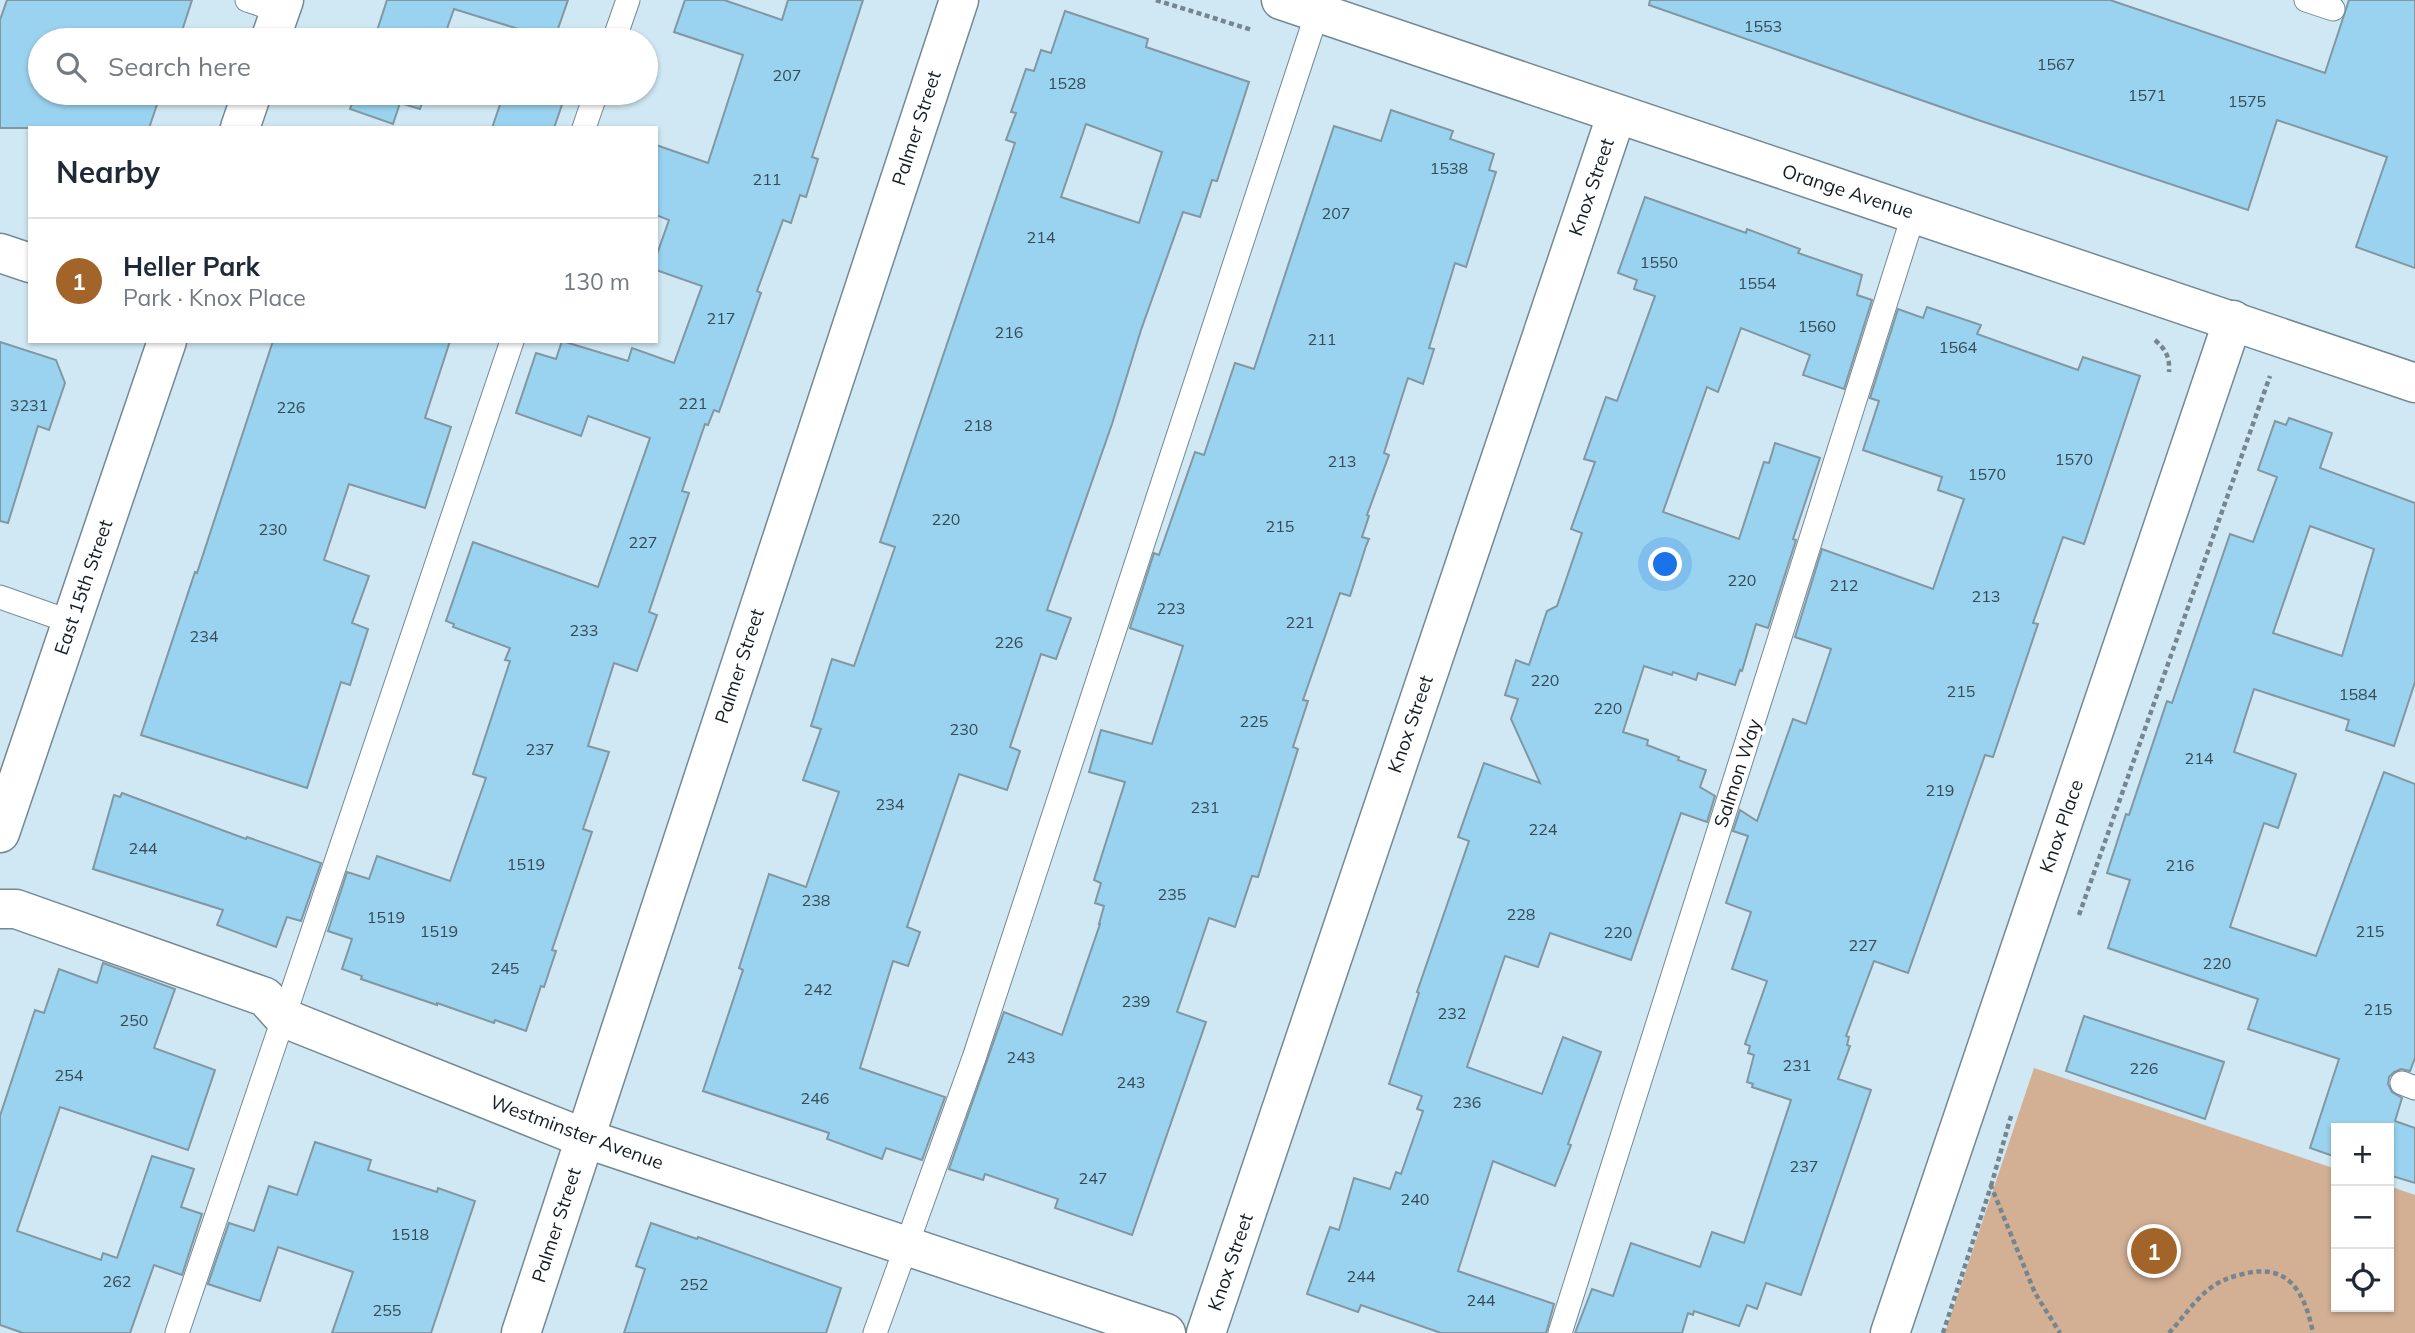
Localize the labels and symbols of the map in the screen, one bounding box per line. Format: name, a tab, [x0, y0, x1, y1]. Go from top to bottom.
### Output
house number: 1553	[1744, 16, 1782, 36]
house number: 1567	[2037, 54, 2075, 74]
house number: 207	[773, 65, 801, 85]
street label: Palmer Street	[886, 67, 946, 188]
house number: 1528	[1048, 73, 1086, 93]
house number: 1571	[2128, 85, 2166, 105]
house number: 1575	[2228, 91, 2266, 111]
street label: Knox Street	[1563, 135, 1619, 239]
house number: 1538	[1430, 158, 1468, 178]
street label: Orange Avenue	[1779, 158, 1917, 224]
house number: 211	[753, 169, 781, 189]
house number: 207	[1322, 203, 1350, 223]
house number: 214	[1027, 227, 1056, 247]
house number: 1550	[1640, 252, 1678, 272]
house number: 1554	[1738, 273, 1777, 293]
house number: 217	[707, 308, 735, 328]
house number: 1560	[1798, 316, 1836, 336]
house number: 216	[995, 322, 1023, 342]
house number: 211	[1308, 329, 1336, 349]
house number: 1564	[1939, 337, 1978, 357]
house number: 221	[679, 393, 707, 413]
house number: 3231	[10, 395, 48, 415]
house number: 226	[277, 397, 305, 417]
house number: 218	[964, 415, 992, 435]
house number: 1570	[2055, 449, 2093, 469]
house number: 213	[1328, 451, 1356, 471]
house number: 1570	[1968, 464, 2006, 484]
house number: 220	[932, 509, 960, 529]
street label: East 15th Street	[49, 516, 117, 658]
house number: 215	[1266, 516, 1294, 536]
house number: 230	[259, 519, 287, 539]
house number: 227	[629, 532, 657, 552]
your location	[1648, 547, 1682, 581]
house number: 220	[1728, 570, 1756, 590]
house number: 212	[1830, 575, 1858, 595]
house number: 213	[1972, 586, 2000, 606]
house number: 223	[1157, 598, 1185, 618]
street label: Palmer Street	[709, 605, 769, 726]
house number: 221	[1286, 612, 1314, 632]
house number: 233	[570, 620, 598, 640]
house number: 234	[190, 626, 219, 646]
house number: 226	[995, 632, 1023, 652]
house number: 220	[1531, 670, 1559, 690]
street label: Knox Street	[1382, 672, 1438, 776]
house number: 215	[1947, 681, 1975, 701]
house number: 1584	[2339, 684, 2378, 704]
house number: 220	[1594, 698, 1622, 718]
house number: 225	[1240, 711, 1268, 731]
street label: Salmon Way	[1708, 716, 1766, 830]
house number: 230	[950, 719, 978, 739]
house number: 237	[526, 739, 554, 759]
house number: 214	[2185, 748, 2214, 768]
street label: Knox Place	[2034, 776, 2088, 876]
house number: 219	[1926, 780, 1954, 800]
house number: 234	[876, 794, 905, 814]
house number: 231	[1191, 797, 1219, 817]
house number: 224	[1529, 819, 1558, 839]
house number: 244	[129, 838, 158, 858]
house number: 1519	[507, 854, 545, 874]
house number: 216	[2166, 855, 2194, 875]
house number: 235	[1158, 884, 1186, 904]
house number: 238	[802, 890, 830, 910]
house number: 228	[1507, 904, 1535, 924]
house number: 1519	[367, 907, 405, 927]
house number: 1519	[420, 921, 458, 941]
house number: 215	[2356, 921, 2384, 941]
house number: 220	[1604, 922, 1632, 942]
house number: 227	[1849, 935, 1877, 955]
house number: 220	[2203, 953, 2231, 973]
house number: 245	[491, 958, 519, 978]
house number: 242	[804, 979, 832, 999]
house number: 239	[1122, 991, 1150, 1011]
house number: 215	[2364, 999, 2392, 1019]
house number: 232	[1438, 1003, 1466, 1023]
house number: 250	[120, 1010, 148, 1030]
house number: 243	[1007, 1047, 1035, 1067]
house number: 231	[1783, 1055, 1811, 1075]
house number: 226	[2130, 1058, 2158, 1078]
house number: 254	[55, 1065, 84, 1085]
house number: 243	[1117, 1072, 1145, 1092]
house number: 246	[801, 1088, 829, 1108]
street label: Westminster Avenue	[487, 1089, 667, 1175]
house number: 236	[1453, 1092, 1481, 1112]
house number: 237	[1790, 1156, 1818, 1176]
street label: Palmer Street	[526, 1164, 586, 1285]
house number: 247	[1079, 1168, 1107, 1188]
house number: 240	[1401, 1189, 1429, 1209]
street label: Knox Street	[1202, 1210, 1258, 1314]
house number: 1518	[391, 1224, 429, 1244]
pin: 1	[2131, 1225, 2177, 1277]
house number: 244	[1347, 1266, 1376, 1286]
house number: 262	[103, 1271, 131, 1291]
house number: 252	[680, 1274, 708, 1294]
house number: 244	[1467, 1290, 1496, 1310]
house number: 255	[373, 1300, 401, 1320]

